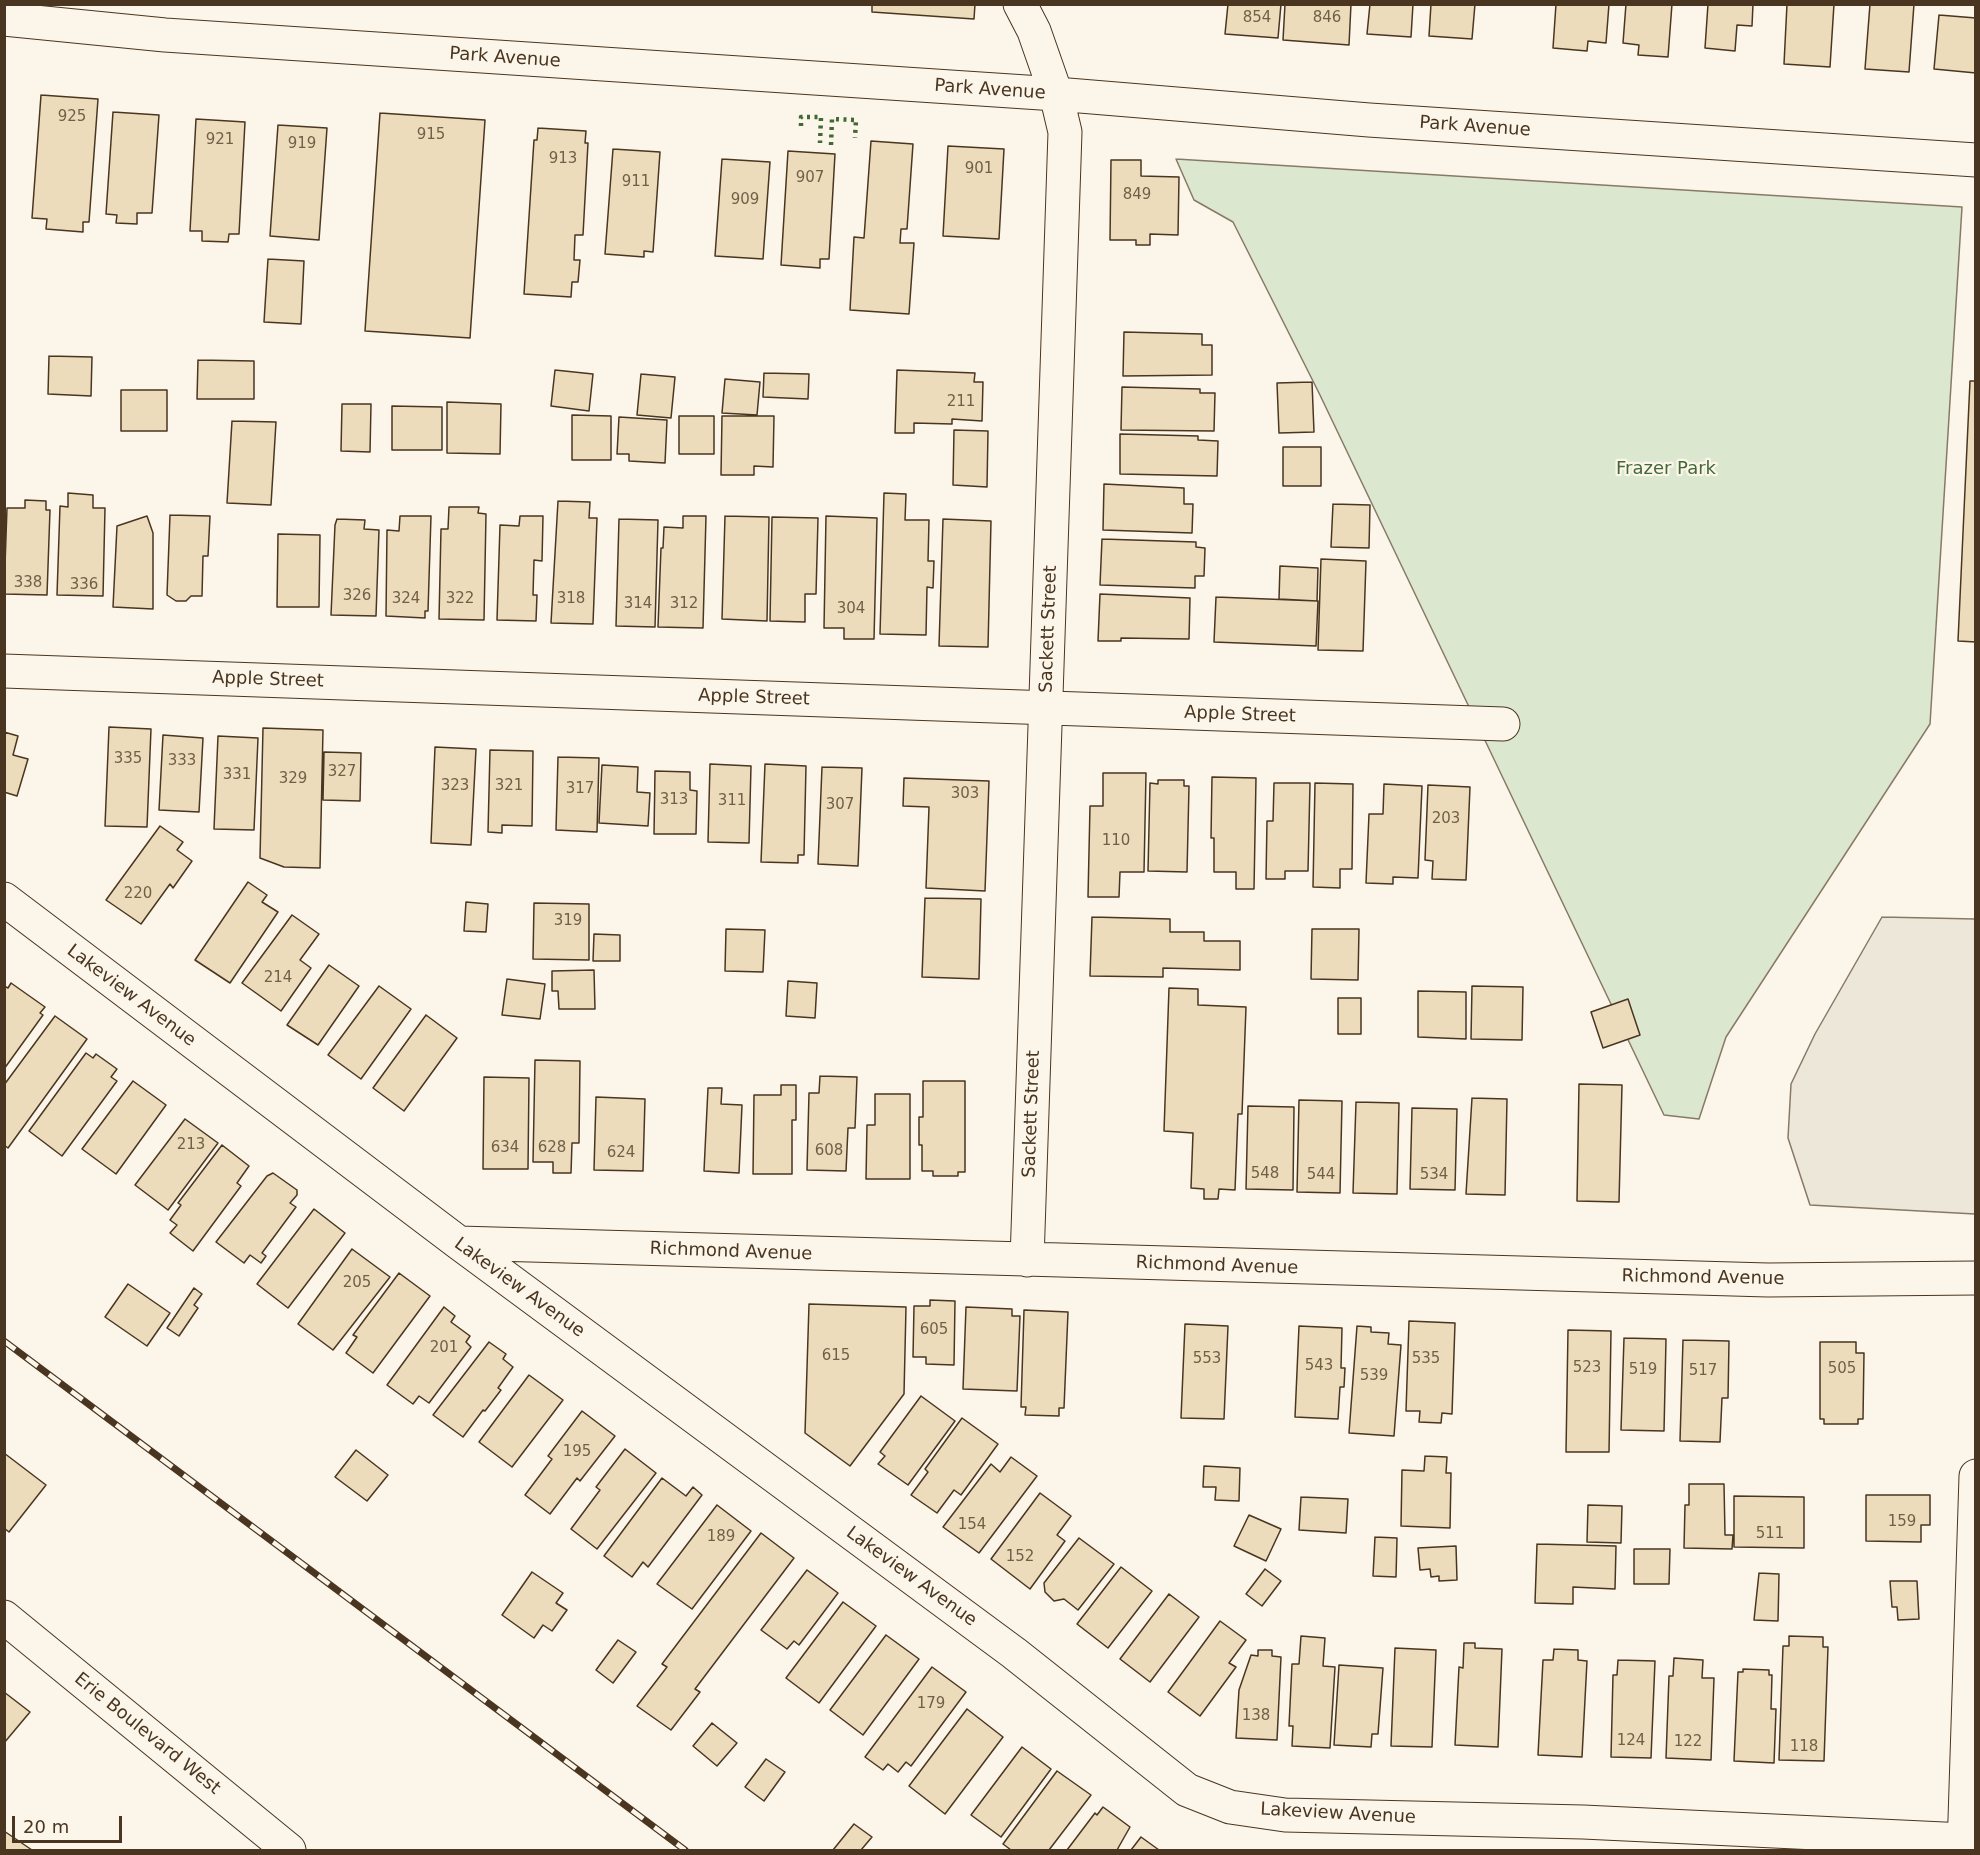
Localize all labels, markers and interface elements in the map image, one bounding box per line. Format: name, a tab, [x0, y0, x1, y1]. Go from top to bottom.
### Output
house number: 854	[1243, 9, 1271, 27]
house number: 846	[1313, 9, 1341, 27]
street label: Park Avenue	[449, 43, 561, 73]
street label: Park Avenue	[934, 75, 1046, 105]
house number: 925	[58, 108, 86, 126]
street label: Park Avenue	[1419, 112, 1531, 142]
house number: 915	[417, 126, 445, 144]
house number: 921	[206, 131, 234, 149]
house number: 919	[288, 135, 316, 153]
house number: 913	[549, 150, 577, 168]
house number: 901	[965, 160, 993, 178]
house number: 907	[796, 169, 824, 187]
house number: 911	[622, 173, 650, 191]
house number: 849	[1123, 186, 1151, 204]
house number: 909	[731, 191, 759, 209]
house number: 211	[947, 393, 975, 411]
park label: Frazer Park	[1616, 458, 1716, 480]
street label: Sackett Street	[1036, 565, 1062, 693]
house number: 338	[14, 574, 42, 592]
house number: 336	[70, 576, 98, 594]
house number: 326	[343, 587, 371, 605]
house number: 324	[392, 590, 420, 608]
house number: 322	[446, 590, 474, 608]
house number: 318	[557, 590, 585, 608]
house number: 314	[624, 595, 652, 613]
house number: 312	[670, 595, 698, 613]
house number: 304	[837, 600, 865, 618]
street label: Apple Street	[212, 667, 324, 693]
street label: Apple Street	[698, 685, 810, 711]
street label: Apple Street	[1184, 702, 1296, 728]
house number: 335	[114, 750, 142, 768]
house number: 333	[168, 752, 196, 770]
house number: 327	[328, 763, 356, 781]
house number: 331	[223, 766, 251, 784]
house number: 329	[279, 770, 307, 788]
house number: 323	[441, 777, 469, 795]
house number: 321	[495, 777, 523, 795]
house number: 317	[566, 780, 594, 798]
house number: 303	[951, 785, 979, 803]
house number: 313	[660, 791, 688, 809]
house number: 311	[718, 792, 746, 810]
house number: 307	[826, 796, 854, 814]
house number: 203	[1432, 810, 1460, 828]
house number: 110	[1102, 832, 1130, 850]
house number: 220	[124, 885, 152, 903]
house number: 319	[554, 912, 582, 930]
street label: Lakeview Avenue	[62, 940, 200, 1052]
house number: 214	[264, 969, 292, 987]
street label: Sackett Street	[1019, 1050, 1045, 1178]
house number: 213	[177, 1136, 205, 1154]
house number: 634	[491, 1139, 519, 1157]
house number: 628	[538, 1139, 566, 1157]
house number: 608	[815, 1142, 843, 1160]
house number: 624	[607, 1144, 635, 1162]
house number: 548	[1251, 1165, 1279, 1183]
house number: 544	[1307, 1166, 1335, 1184]
house number: 534	[1420, 1166, 1448, 1184]
street label: Lakeview Avenue	[450, 1233, 588, 1343]
street label: Richmond Avenue	[649, 1238, 813, 1266]
street label: Richmond Avenue	[1135, 1252, 1299, 1280]
street label: Richmond Avenue	[1621, 1266, 1785, 1290]
house number: 205	[343, 1274, 371, 1292]
house number: 605	[920, 1321, 948, 1339]
house number: 201	[430, 1339, 458, 1357]
house number: 615	[822, 1347, 850, 1365]
house number: 553	[1193, 1350, 1221, 1368]
house number: 535	[1412, 1350, 1440, 1368]
house number: 543	[1305, 1357, 1333, 1375]
house number: 523	[1573, 1359, 1601, 1377]
house number: 505	[1828, 1360, 1856, 1378]
house number: 519	[1629, 1361, 1657, 1379]
house number: 517	[1689, 1362, 1717, 1380]
house number: 539	[1360, 1367, 1388, 1385]
house number: 195	[563, 1443, 591, 1461]
house number: 159	[1888, 1513, 1916, 1531]
house number: 154	[958, 1516, 986, 1534]
street label: Lakeview Avenue	[842, 1522, 980, 1632]
house number: 511	[1756, 1525, 1784, 1543]
house number: 189	[707, 1528, 735, 1546]
house number: 152	[1006, 1548, 1034, 1566]
street label: Erie Boulevard West	[70, 1668, 224, 1800]
house number: 179	[917, 1695, 945, 1713]
house number: 138	[1242, 1707, 1270, 1725]
house number: 124	[1617, 1732, 1645, 1750]
house number: 122	[1674, 1733, 1702, 1751]
house number: 118	[1790, 1738, 1818, 1756]
street label: Lakeview Avenue	[1260, 1799, 1416, 1829]
scale bar	[15, 1804, 124, 1842]
text: 20 m	[23, 1816, 69, 1837]

